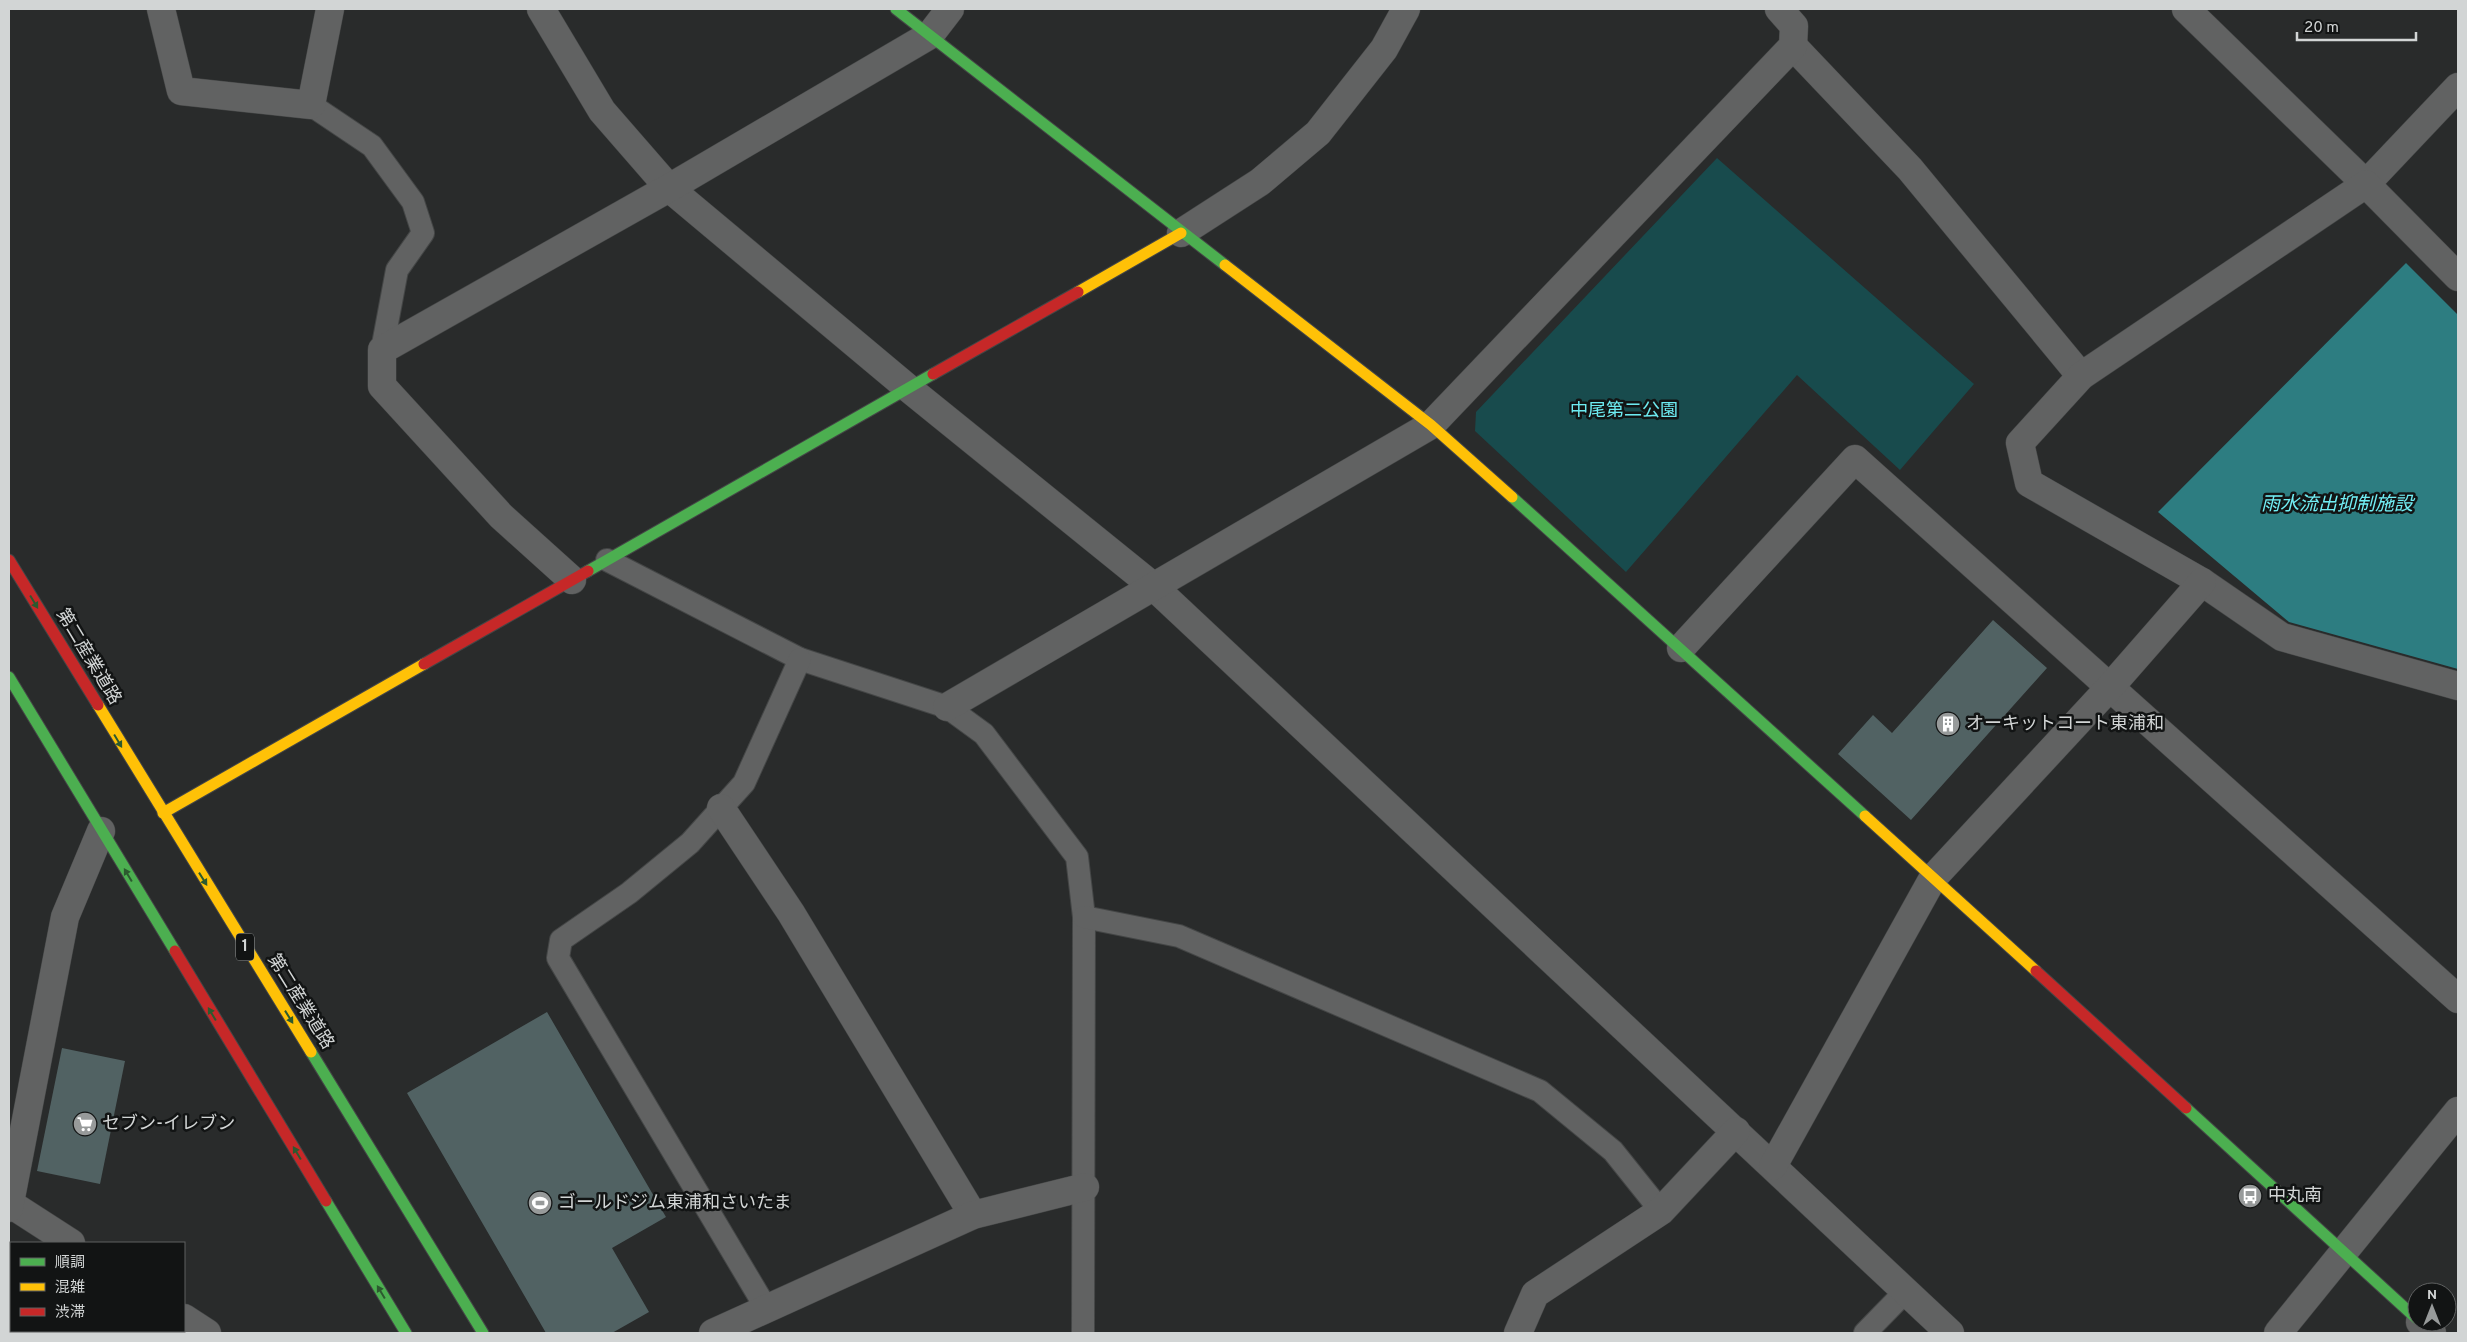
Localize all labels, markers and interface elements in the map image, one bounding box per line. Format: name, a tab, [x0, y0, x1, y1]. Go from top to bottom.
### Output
scale bar	[2297, 10, 2416, 42]
text: 20 m	[2304, 19, 2339, 38]
park label: 中尾第二公園	[1570, 400, 1678, 423]
water label: 雨水流出抑制施設	[2261, 493, 2416, 517]
one-way arrow	[30, 595, 39, 608]
street label: 第二産業道路	[50, 605, 126, 709]
building icon: オーキットコート東浦和	[1935, 711, 1961, 737]
place label: オーキットコート東浦和	[1966, 713, 2164, 736]
one-way arrow	[114, 734, 123, 747]
one-way arrow	[124, 868, 133, 881]
one-way arrow	[199, 873, 208, 886]
road number: 1	[236, 934, 254, 960]
street label: 第二産業道路	[262, 950, 338, 1054]
one-way arrow	[208, 1007, 217, 1020]
one-way arrow	[284, 1011, 293, 1024]
supermarket icon: セブン-イレブン	[72, 1111, 98, 1137]
place label: セブン-イレブン	[102, 1113, 235, 1136]
one-way arrow	[292, 1146, 301, 1159]
bus stop icon: 中丸南	[2237, 1183, 2263, 1209]
place label: 中丸南	[2268, 1185, 2322, 1208]
sports icon: ゴールドジム東浦和さいたま	[527, 1190, 553, 1216]
place label: ゴールドジム東浦和さいたま	[558, 1192, 791, 1215]
legend	[10, 1242, 185, 1332]
text: 順調	[55, 1254, 85, 1273]
text: 混雑	[55, 1279, 85, 1298]
north arrow	[2407, 1282, 2457, 1332]
one-way arrow	[377, 1285, 386, 1298]
text: N	[2427, 1287, 2437, 1304]
text: 渋滞	[55, 1304, 85, 1323]

